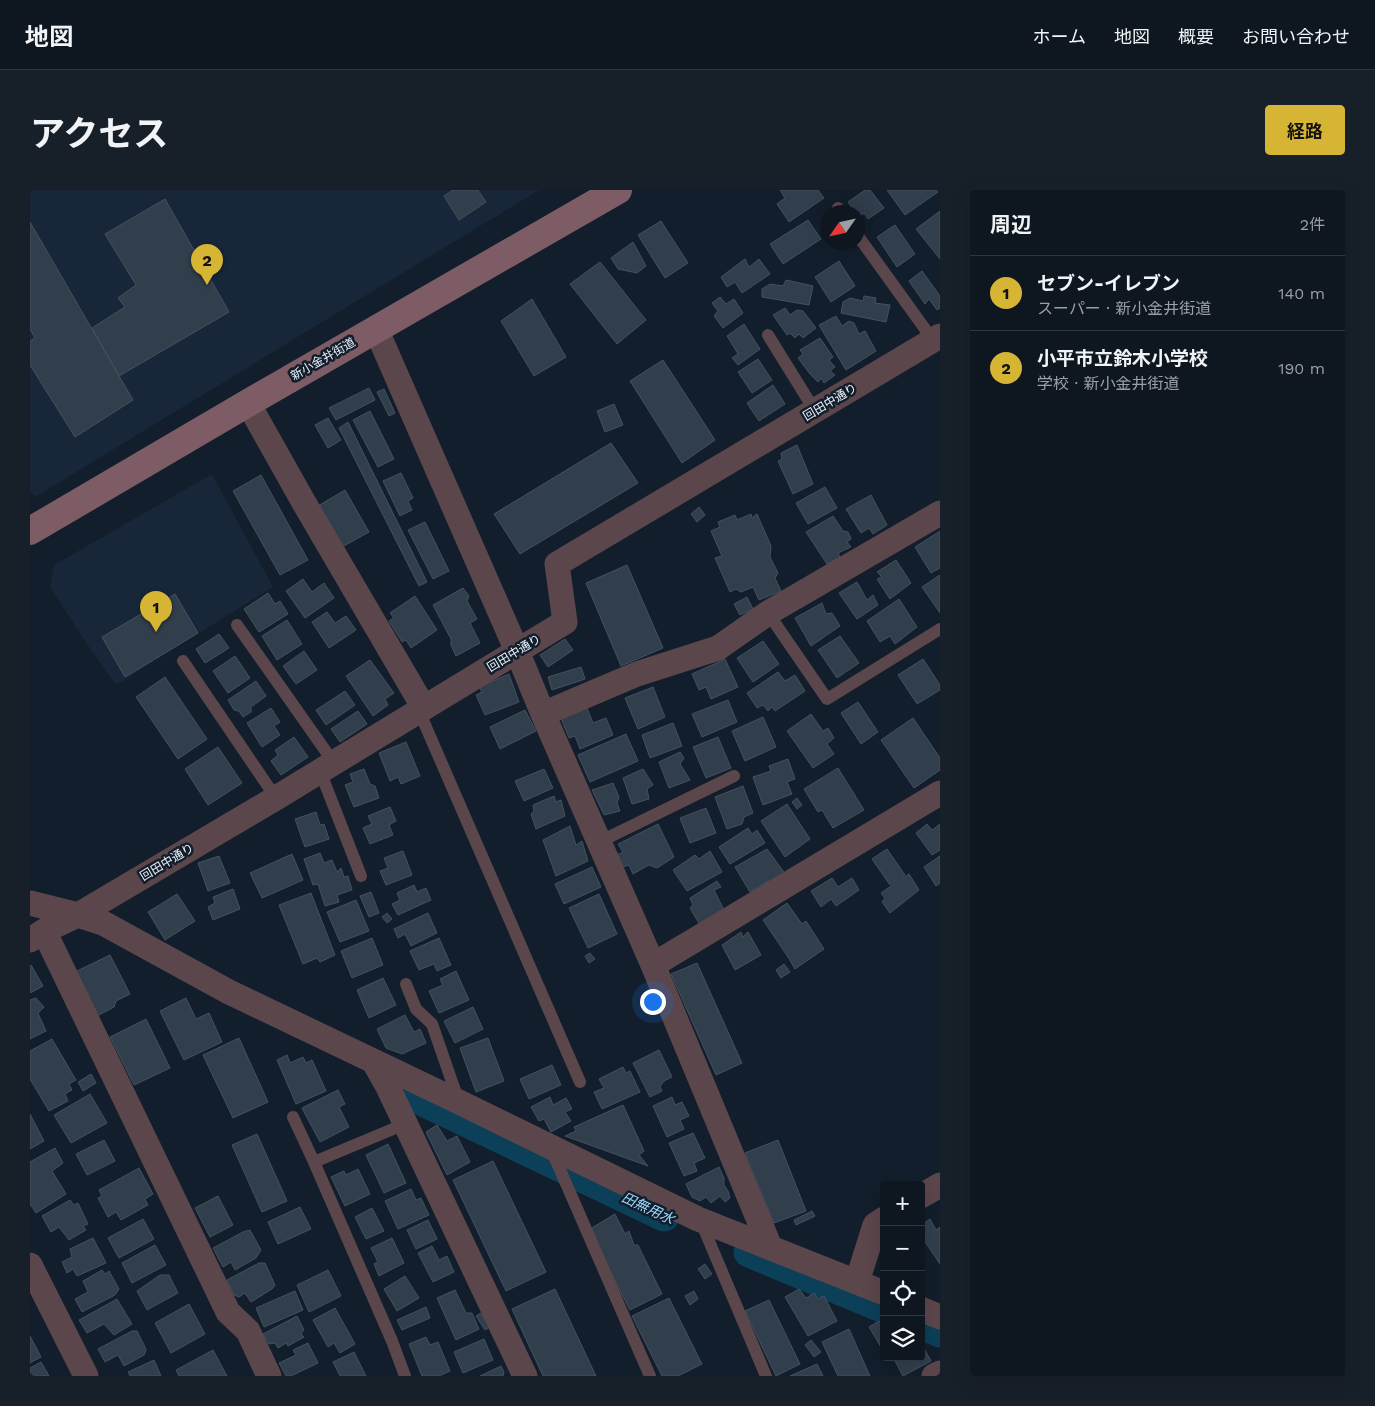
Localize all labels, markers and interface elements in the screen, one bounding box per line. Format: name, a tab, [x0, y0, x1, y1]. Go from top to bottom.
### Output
text: 地図	[25, 23, 73, 51]
text: ホーム	[1033, 26, 1086, 47]
text: 地図	[1114, 26, 1150, 47]
text: 概要	[1178, 26, 1214, 47]
text: お問い合わせ	[1242, 26, 1350, 47]
button: 経路	[1265, 105, 1345, 155]
text: アクセス	[30, 113, 168, 155]
north arrow	[820, 205, 865, 250]
text: 周辺	[990, 212, 1032, 237]
text: 2件	[1300, 215, 1325, 234]
pin: 2	[191, 244, 223, 285]
text: セブン-イレブン	[1037, 272, 1180, 295]
text: 1	[1003, 284, 1009, 303]
text: 140 m	[1278, 284, 1325, 303]
text: スーパー · 新小金井街道	[1037, 299, 1211, 318]
street label: 新小金井街道	[288, 335, 358, 383]
text: 小平市立鈴木小学校	[1037, 347, 1208, 370]
text: 2	[1001, 359, 1011, 378]
text: 190 m	[1278, 359, 1325, 378]
text: 学校 · 新小金井街道	[1037, 374, 1180, 393]
street label: 回田中通り	[801, 381, 859, 423]
pin: 1	[140, 591, 172, 632]
street label: 回田中通り	[485, 632, 543, 674]
street label: 回田中通り	[138, 841, 196, 883]
your location	[640, 989, 666, 1015]
map controls	[880, 1181, 925, 1361]
button: +	[880, 1181, 925, 1226]
water label: 田無用水	[619, 1189, 679, 1228]
button: −	[880, 1226, 925, 1271]
button: locate	[880, 1271, 925, 1316]
button: layers	[880, 1316, 925, 1361]

